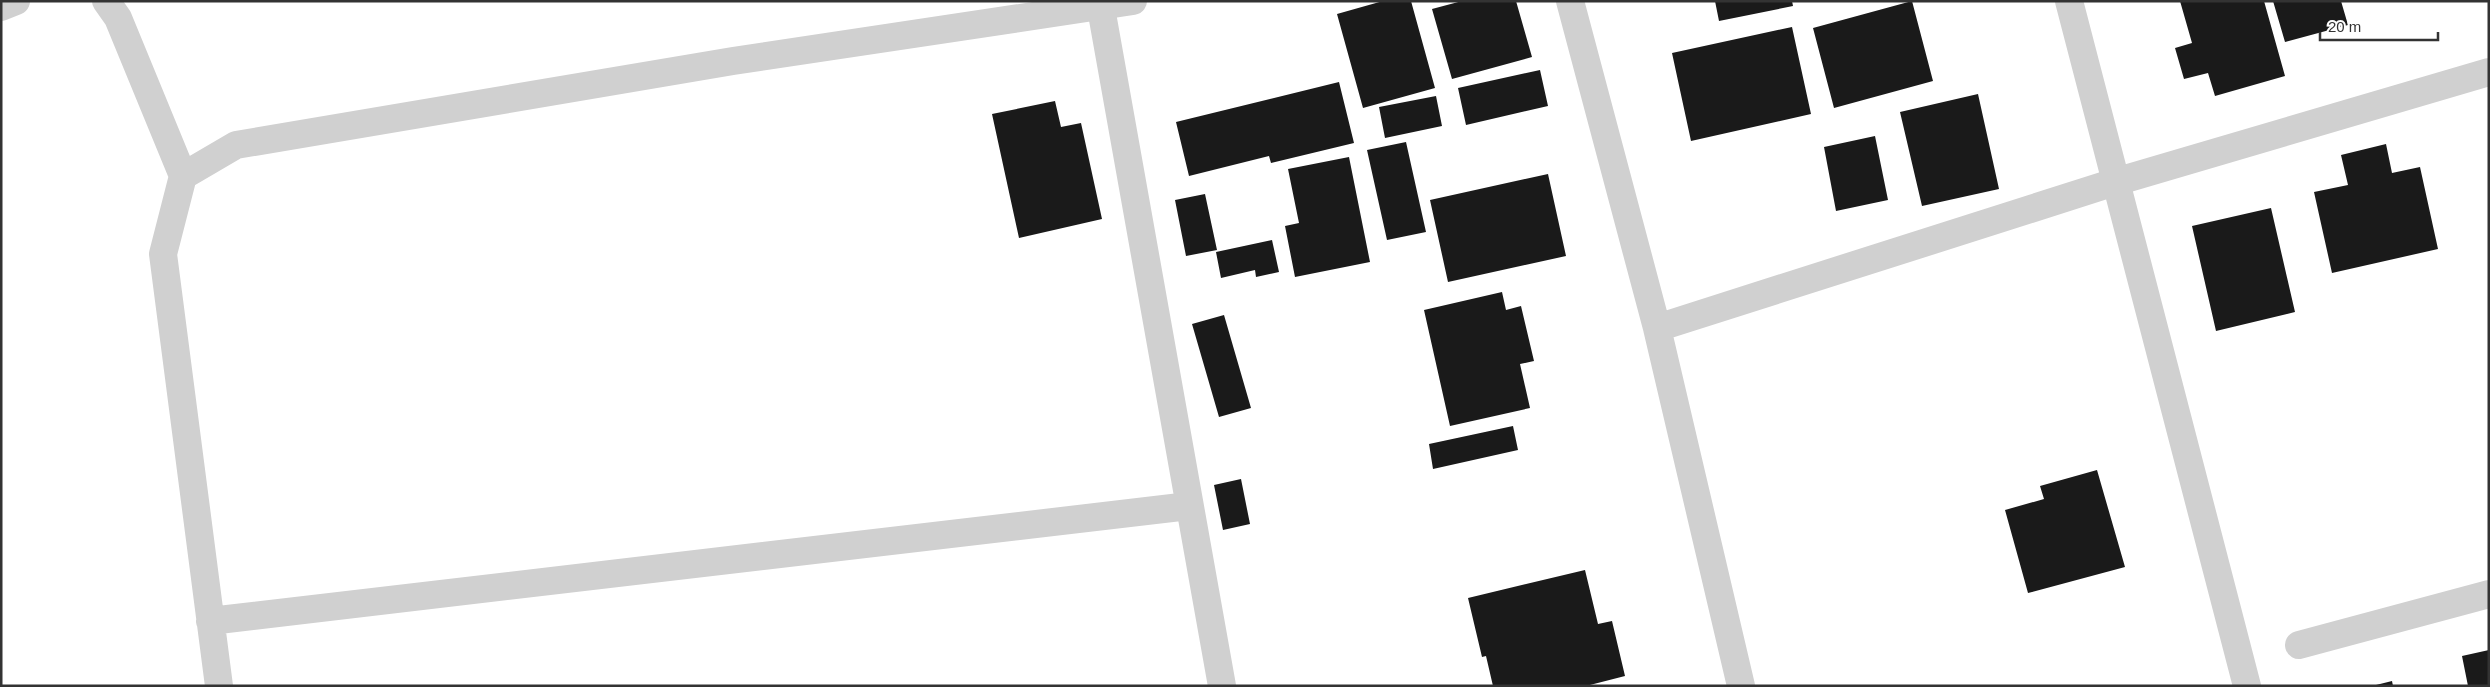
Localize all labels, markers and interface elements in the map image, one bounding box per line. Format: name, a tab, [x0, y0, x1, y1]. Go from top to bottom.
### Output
scale bar	[2320, 10, 2438, 42]
text: 20 m	[2328, 18, 2361, 35]

